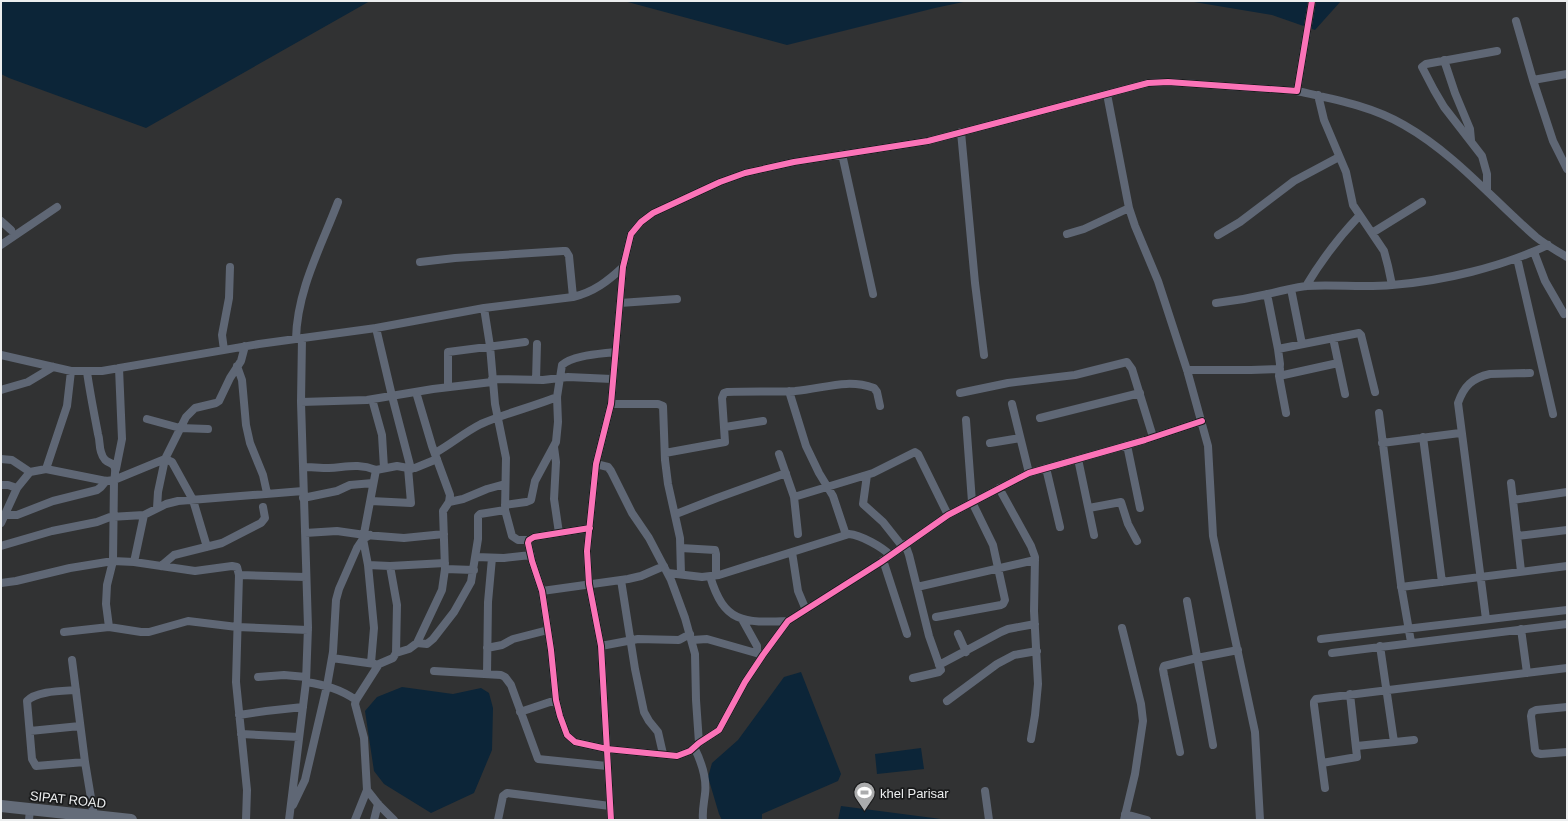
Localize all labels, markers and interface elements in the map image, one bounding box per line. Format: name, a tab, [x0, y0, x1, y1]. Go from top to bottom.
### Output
sports icon: khel Parisar	[852, 780, 878, 813]
place label: khel Parisar	[880, 786, 949, 801]
street label: SIPAT ROAD	[29, 788, 107, 811]

